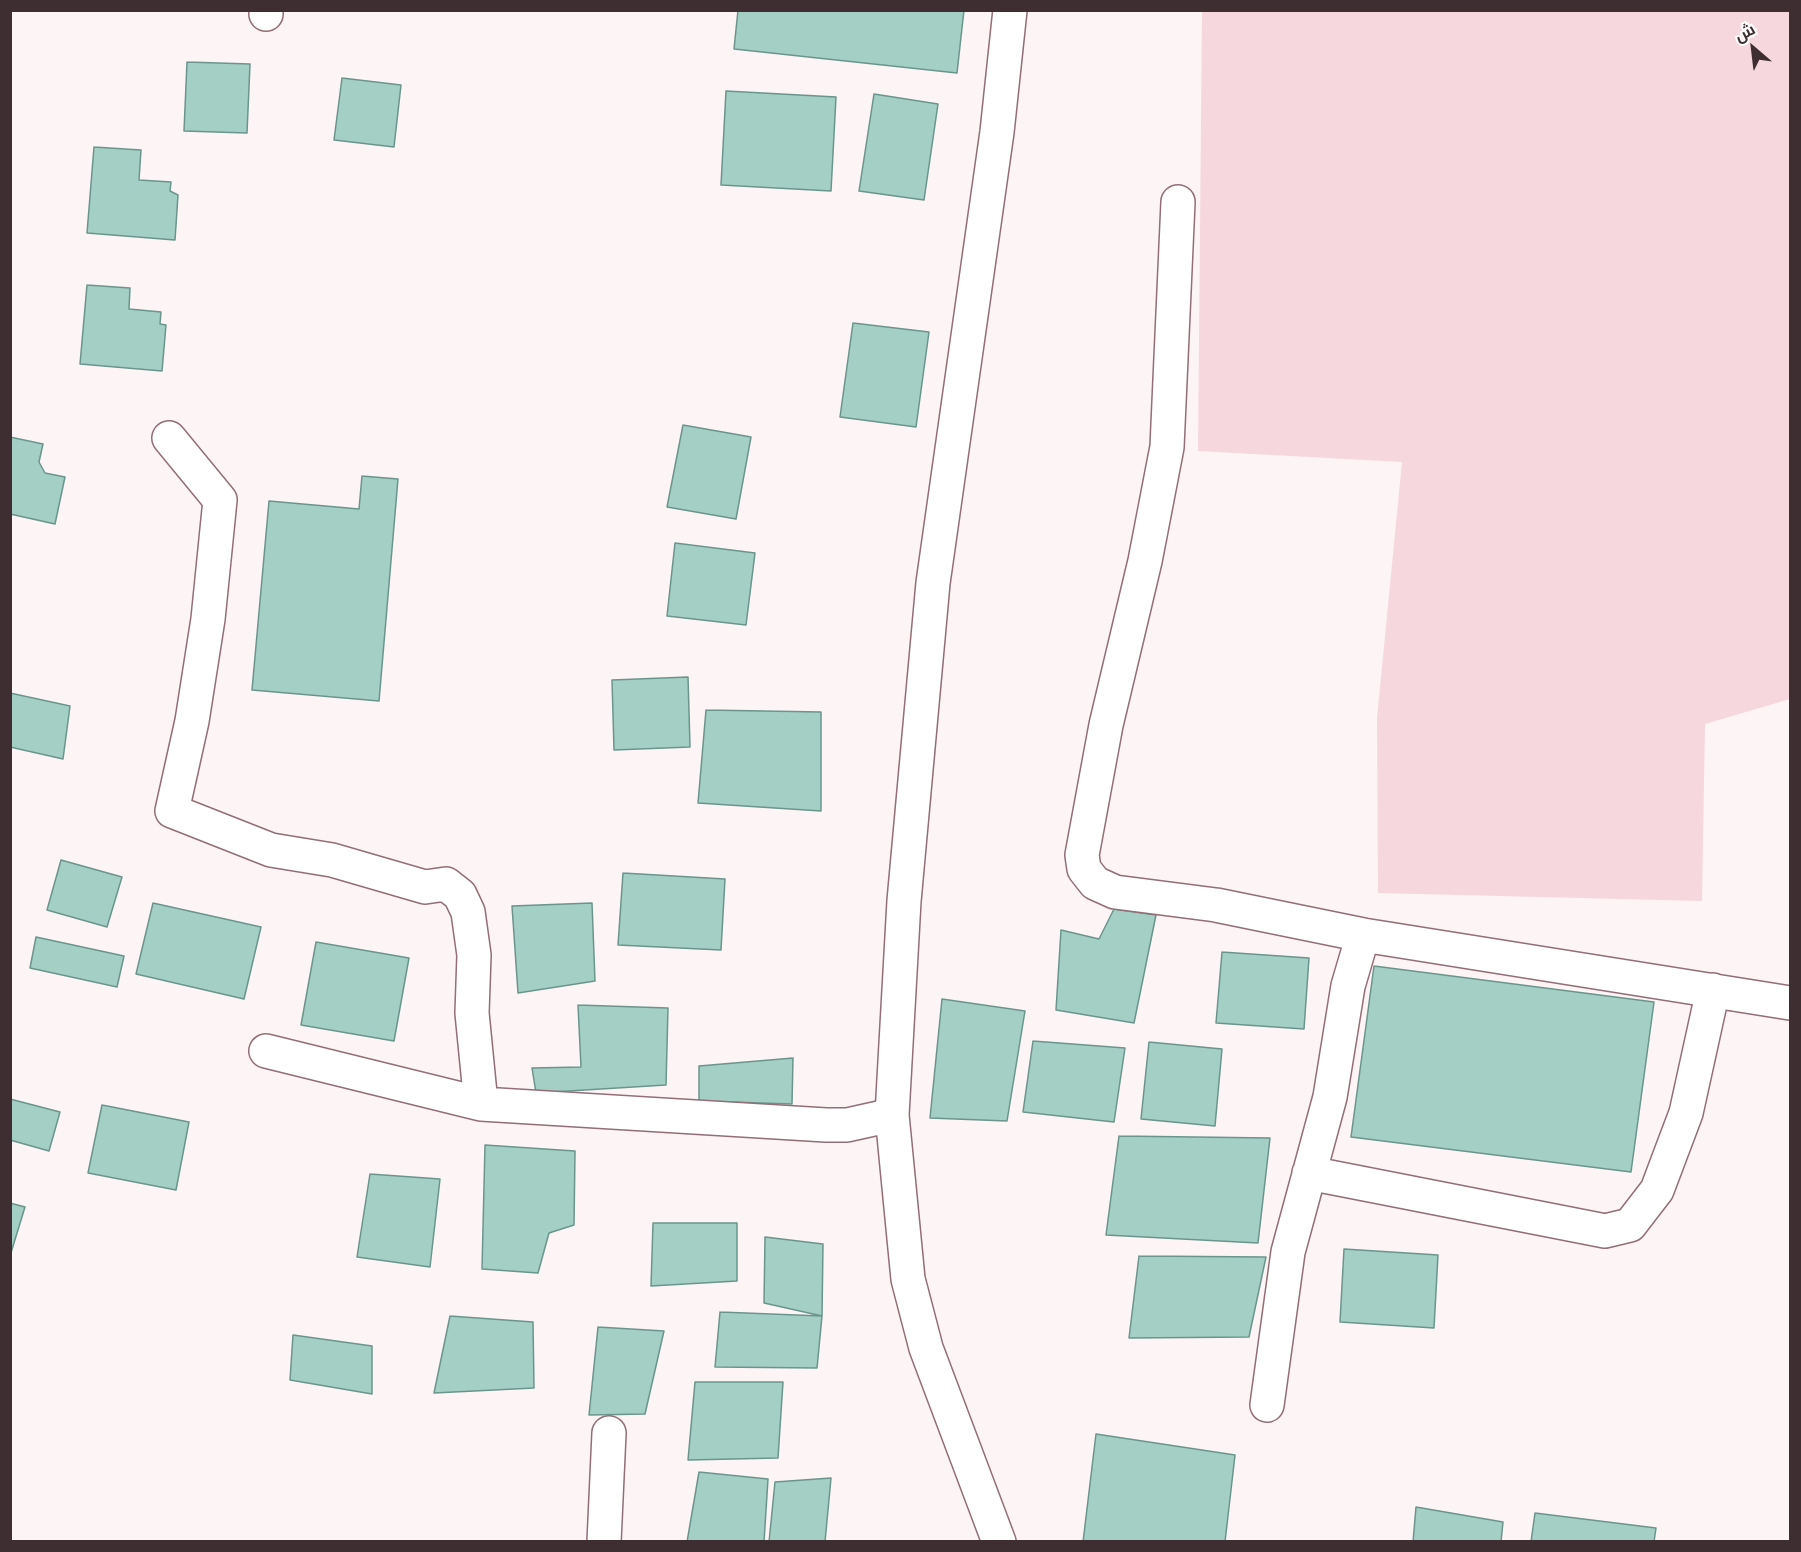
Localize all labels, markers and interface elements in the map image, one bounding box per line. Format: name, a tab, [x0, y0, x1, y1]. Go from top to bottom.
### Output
north arrow	[1723, 18, 1783, 78]
text: ش	[1730, 18, 1759, 47]

